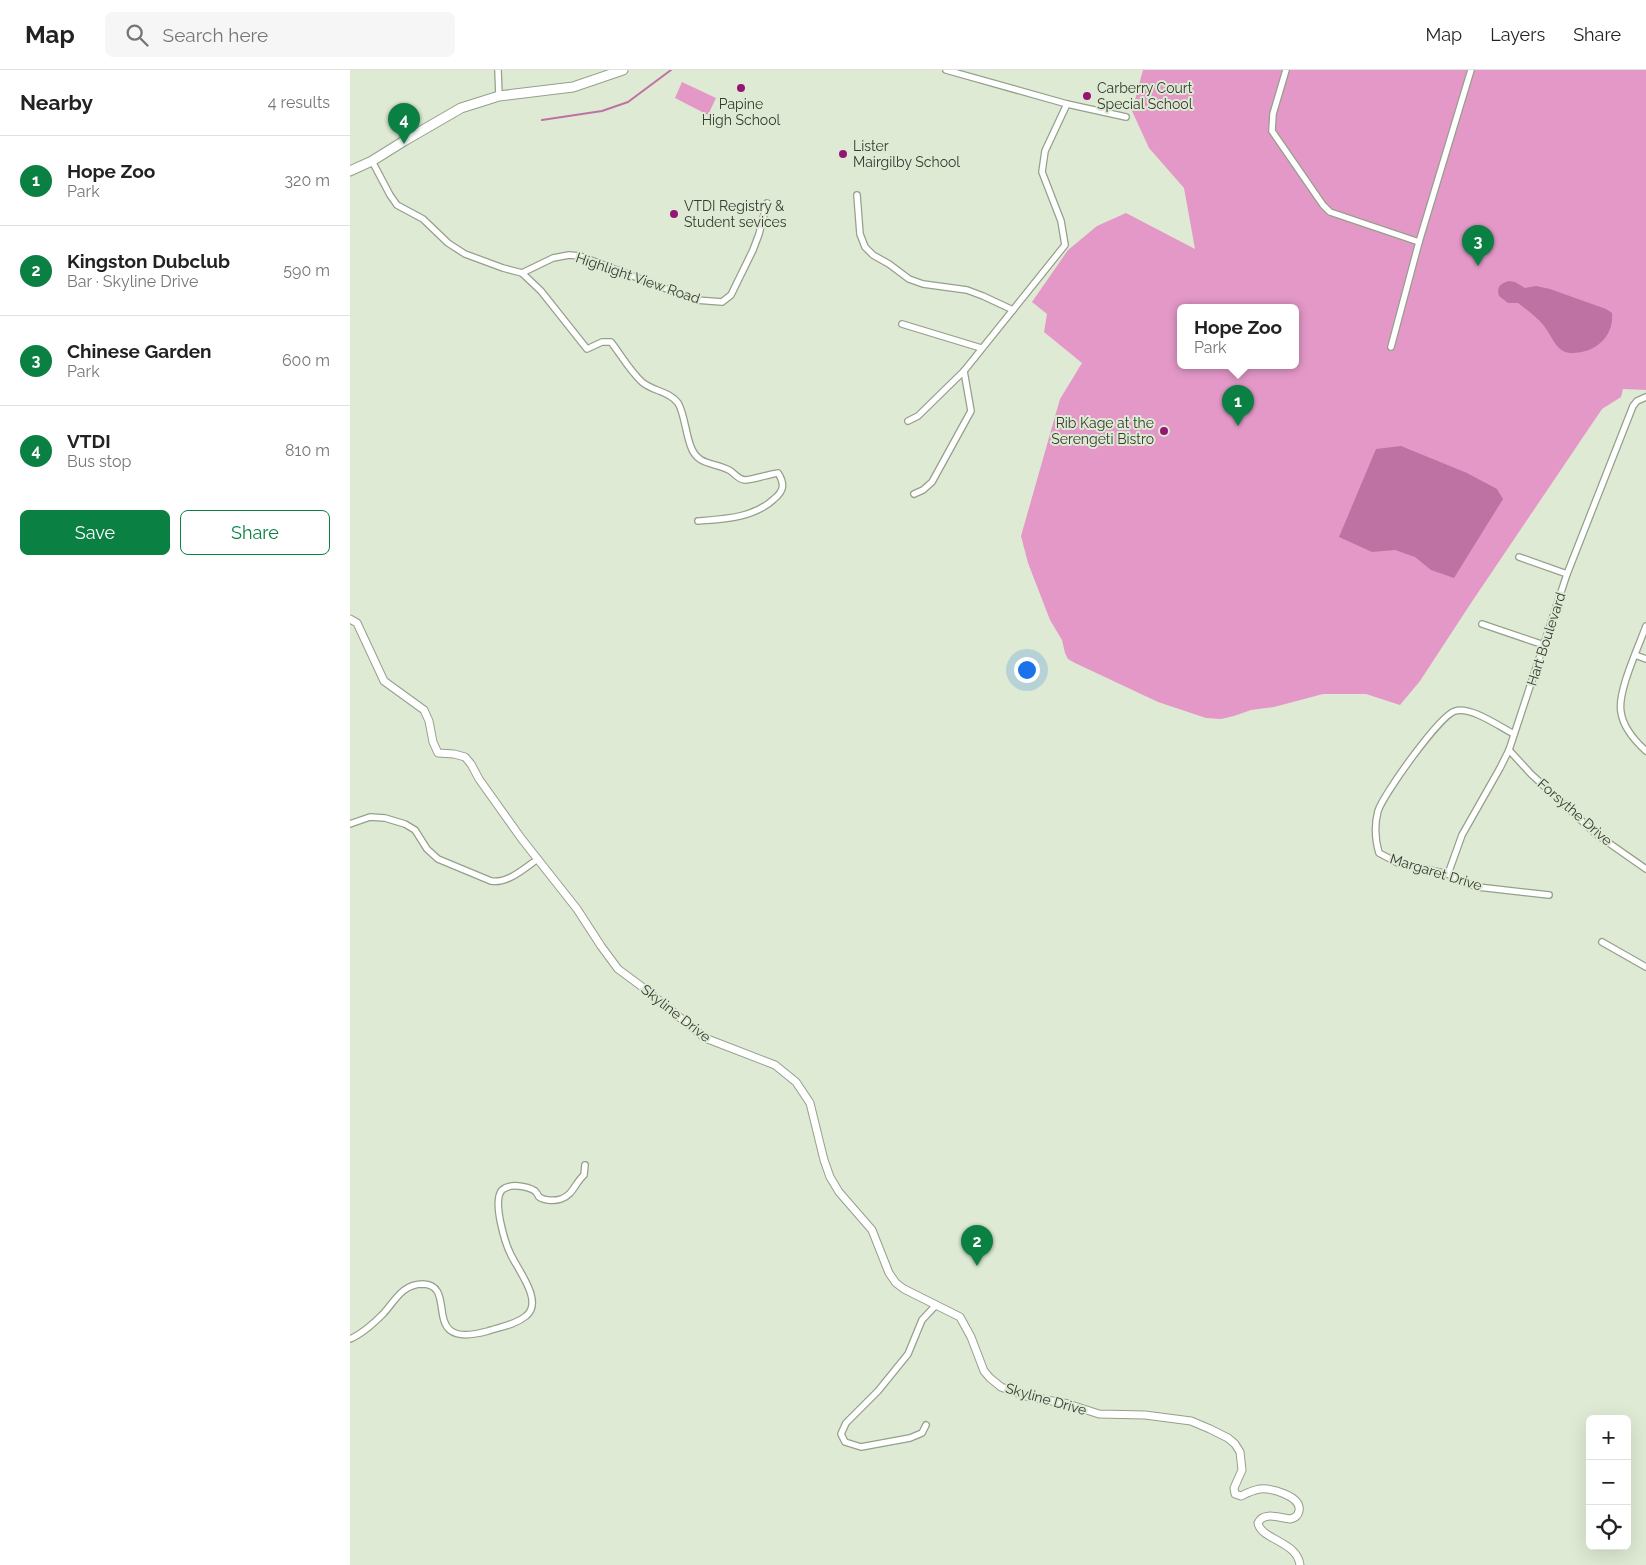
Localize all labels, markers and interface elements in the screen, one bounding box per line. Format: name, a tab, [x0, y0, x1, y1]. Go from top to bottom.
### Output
search box	[105, 12, 455, 57]
text: Map	[25, 20, 75, 49]
icon: search	[123, 21, 151, 49]
text: Search here	[163, 24, 268, 46]
text: Map	[1426, 24, 1462, 45]
text: Layers	[1490, 24, 1545, 45]
text: Share	[1573, 24, 1621, 45]
place label: Carberry Court Special School	[1097, 80, 1193, 112]
marker: Papine High School	[735, 82, 747, 94]
text: Nearby	[20, 90, 93, 115]
marker: Carberry Court Special School	[1081, 90, 1093, 102]
text: 4 results	[268, 93, 330, 112]
place label: Papine High School	[702, 96, 780, 128]
pin: 4	[388, 103, 420, 144]
place label: Lister Mairgilby School	[853, 138, 960, 170]
marker: Lister Mairgilby School	[837, 148, 849, 160]
text: Hope Zoo	[67, 160, 155, 182]
text: 1	[32, 171, 40, 190]
text: 320 m	[285, 171, 330, 190]
text: Park	[67, 182, 100, 201]
place label: VTDI Registry & Student sevices	[684, 198, 787, 230]
marker: VTDI Registry & Student sevices	[668, 208, 680, 220]
pin: 3	[1462, 225, 1494, 266]
street label: Highlight View Road	[574, 249, 702, 307]
text: Kingston Dubclub	[67, 250, 230, 272]
text: 2	[31, 261, 41, 280]
text: 590 m	[283, 261, 330, 280]
text: Bar · Skyline Drive	[67, 272, 198, 291]
popup	[1177, 304, 1299, 369]
text: Hope Zoo	[1194, 316, 1282, 338]
text: Park	[1194, 338, 1227, 357]
text: Chinese Garden	[67, 340, 212, 362]
text: 3	[32, 351, 40, 370]
text: 600 m	[282, 351, 330, 370]
text: Park	[67, 362, 100, 381]
pin: 1	[1222, 385, 1254, 426]
place label: Rib Kage at the Serengeti Bistro	[1051, 415, 1154, 447]
marker: Rib Kage at the Serengeti Bistro	[1158, 425, 1170, 437]
text: VTDI	[67, 430, 111, 452]
text: 4	[31, 441, 41, 460]
text: 810 m	[285, 441, 330, 460]
text: Bus stop	[67, 452, 131, 471]
button: Save	[20, 510, 170, 555]
button: Share	[180, 510, 330, 555]
street label: Hart Boulevard	[1523, 590, 1569, 688]
your location	[1014, 657, 1040, 683]
street label: Forsythe Drive	[1535, 775, 1615, 849]
street label: Margaret Drive	[1388, 850, 1484, 894]
street label: Skyline Drive	[638, 981, 714, 1045]
pin: 2	[961, 1225, 993, 1266]
street label: Skyline Drive	[1004, 1380, 1088, 1418]
map controls	[1586, 1415, 1631, 1550]
button: +	[1586, 1415, 1631, 1460]
button: −	[1586, 1460, 1631, 1505]
button: locate	[1586, 1505, 1631, 1550]

